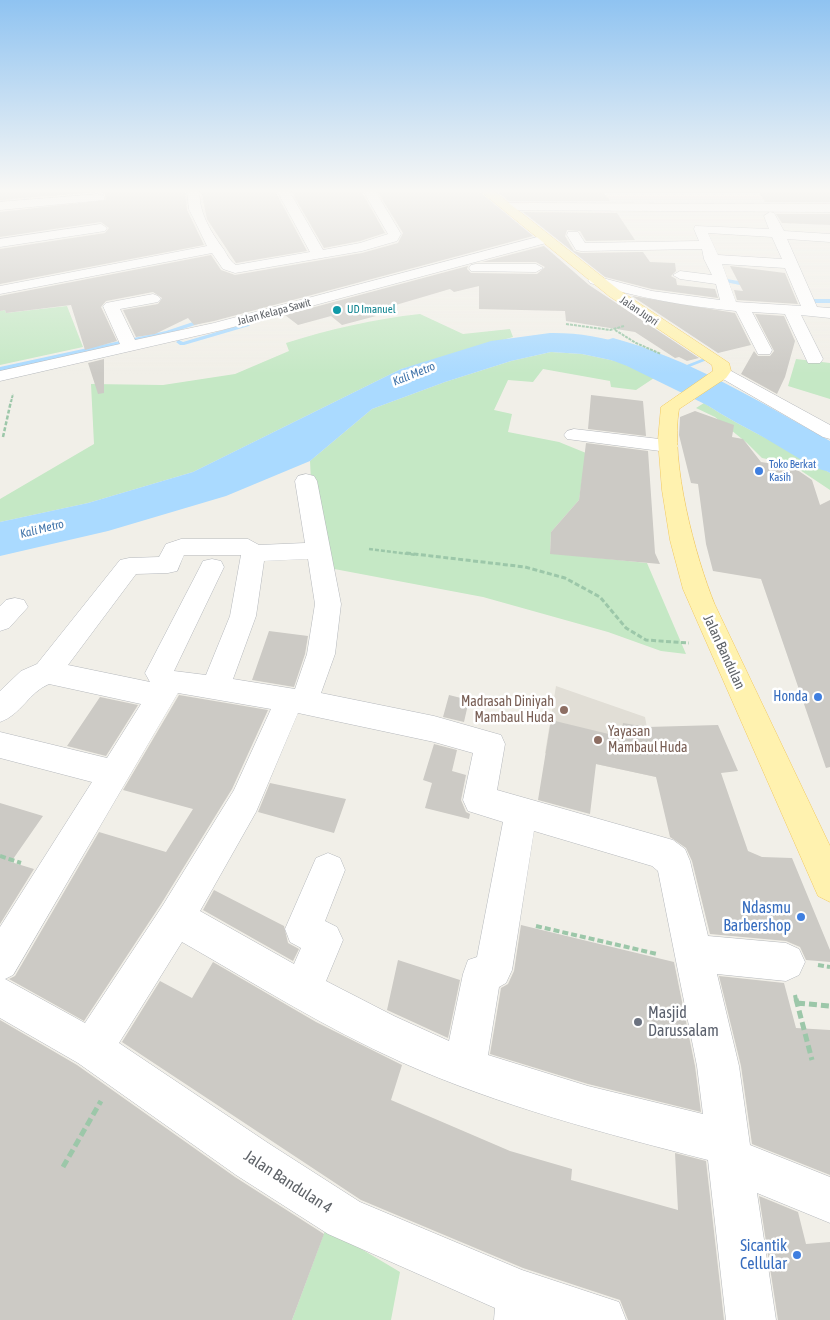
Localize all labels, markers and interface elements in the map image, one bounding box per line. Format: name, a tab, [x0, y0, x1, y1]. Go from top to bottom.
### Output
street label: Jalan Jupri	[617, 293, 661, 329]
street label: Jalan Kelapa Sawit	[236, 296, 312, 328]
place label: UD Imanuel	[347, 303, 396, 317]
marker: UD Imanuel	[331, 304, 343, 316]
water label: Kali Metro	[391, 359, 437, 389]
place label: Toko Berkat Kasih	[769, 458, 816, 484]
marker: Toko Berkat Kasih	[753, 465, 765, 477]
water label: Kali Metro	[19, 517, 65, 541]
street label: Jalan Bandulan	[699, 612, 749, 692]
place label: Honda	[773, 689, 808, 705]
marker: Honda	[812, 691, 824, 703]
place label: Madrasah Diniyah Mambaul Huda	[461, 694, 554, 726]
marker: Madrasah Diniyah Mambaul Huda	[558, 704, 570, 716]
place label: Yayasan Mambaul Huda	[608, 724, 688, 756]
marker: Yayasan Mambaul Huda	[592, 734, 604, 746]
place label: Ndasmu Barbershop	[723, 898, 791, 936]
marker: Ndasmu Barbershop	[795, 911, 807, 923]
place label: Masjid Darussalam	[648, 1003, 719, 1041]
marker: Masjid Darussalam	[632, 1016, 644, 1028]
street label: Jalan Bandulan 4	[240, 1146, 336, 1218]
place label: Sicantik Cellular	[740, 1236, 787, 1274]
marker: Sicantik Cellular	[791, 1249, 803, 1261]

